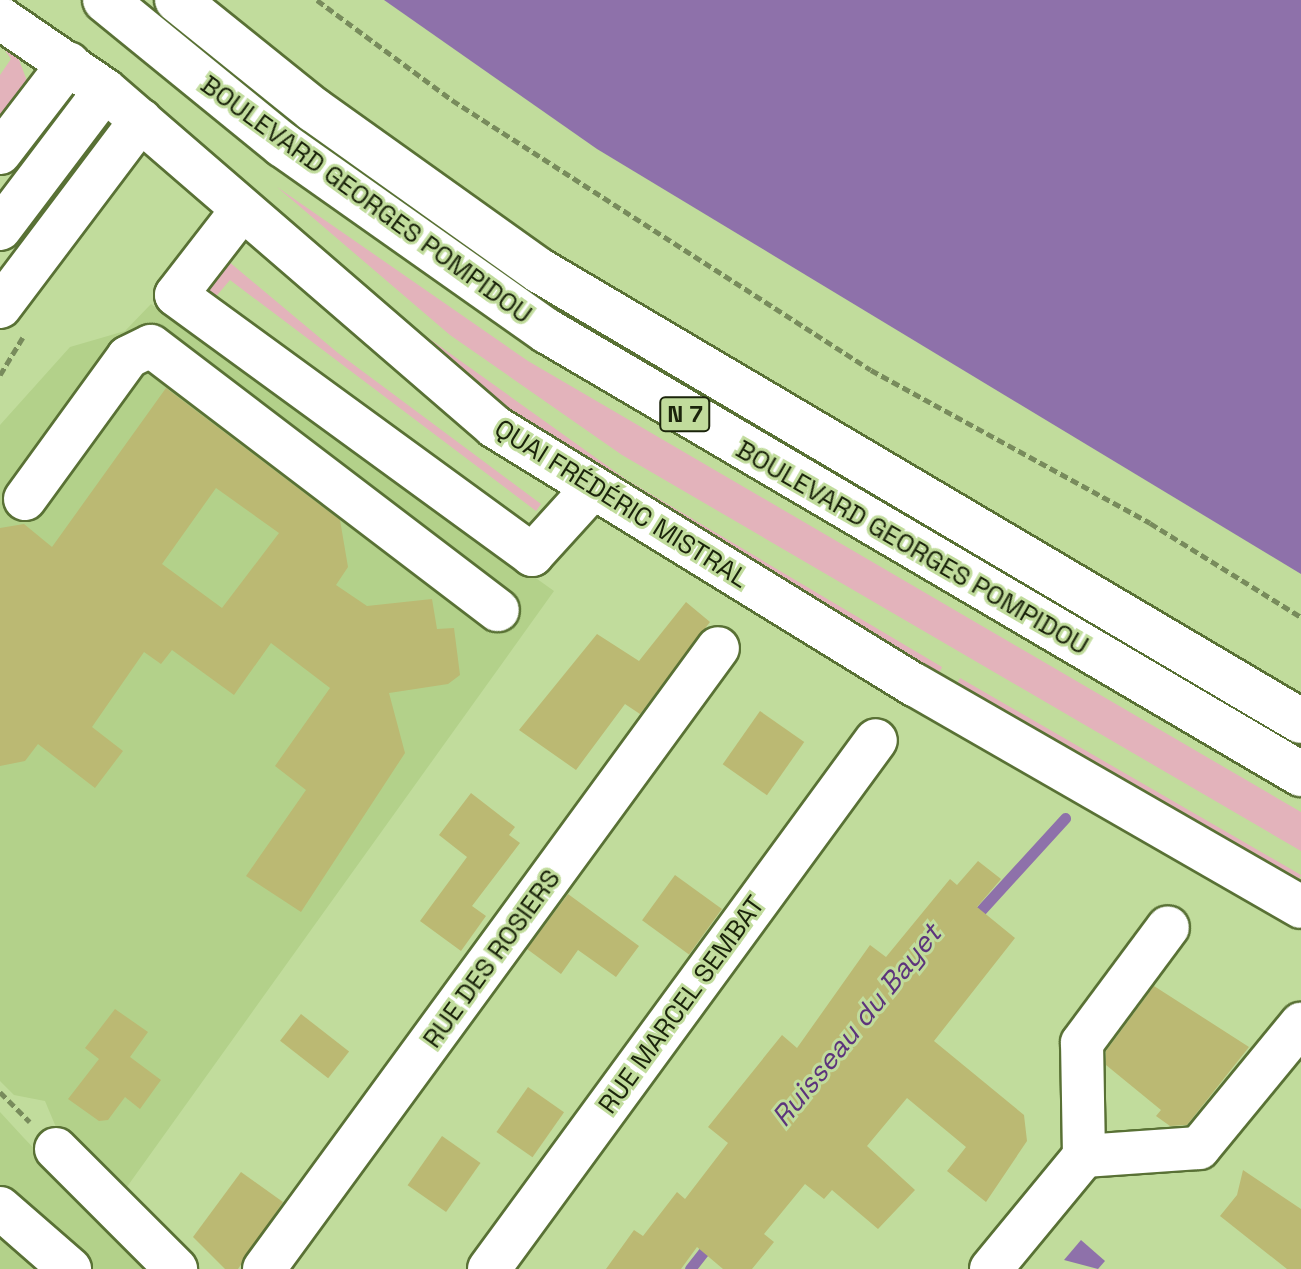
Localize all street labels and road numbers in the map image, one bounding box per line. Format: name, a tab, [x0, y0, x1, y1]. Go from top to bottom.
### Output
street label: BOULEVARD GEORGES POMPIDOU	[194, 69, 538, 331]
road number: N 7	[659, 394, 711, 434]
street label: QUAI FRÉDÉRIC MISTRAL	[488, 413, 754, 595]
street label: BOULEVARD GEORGES POMPIDOU	[730, 434, 1094, 662]
street label: RUE DES ROSIERS	[417, 864, 567, 1054]
street label: RUE MARCEL SEMBAT	[592, 890, 772, 1120]

